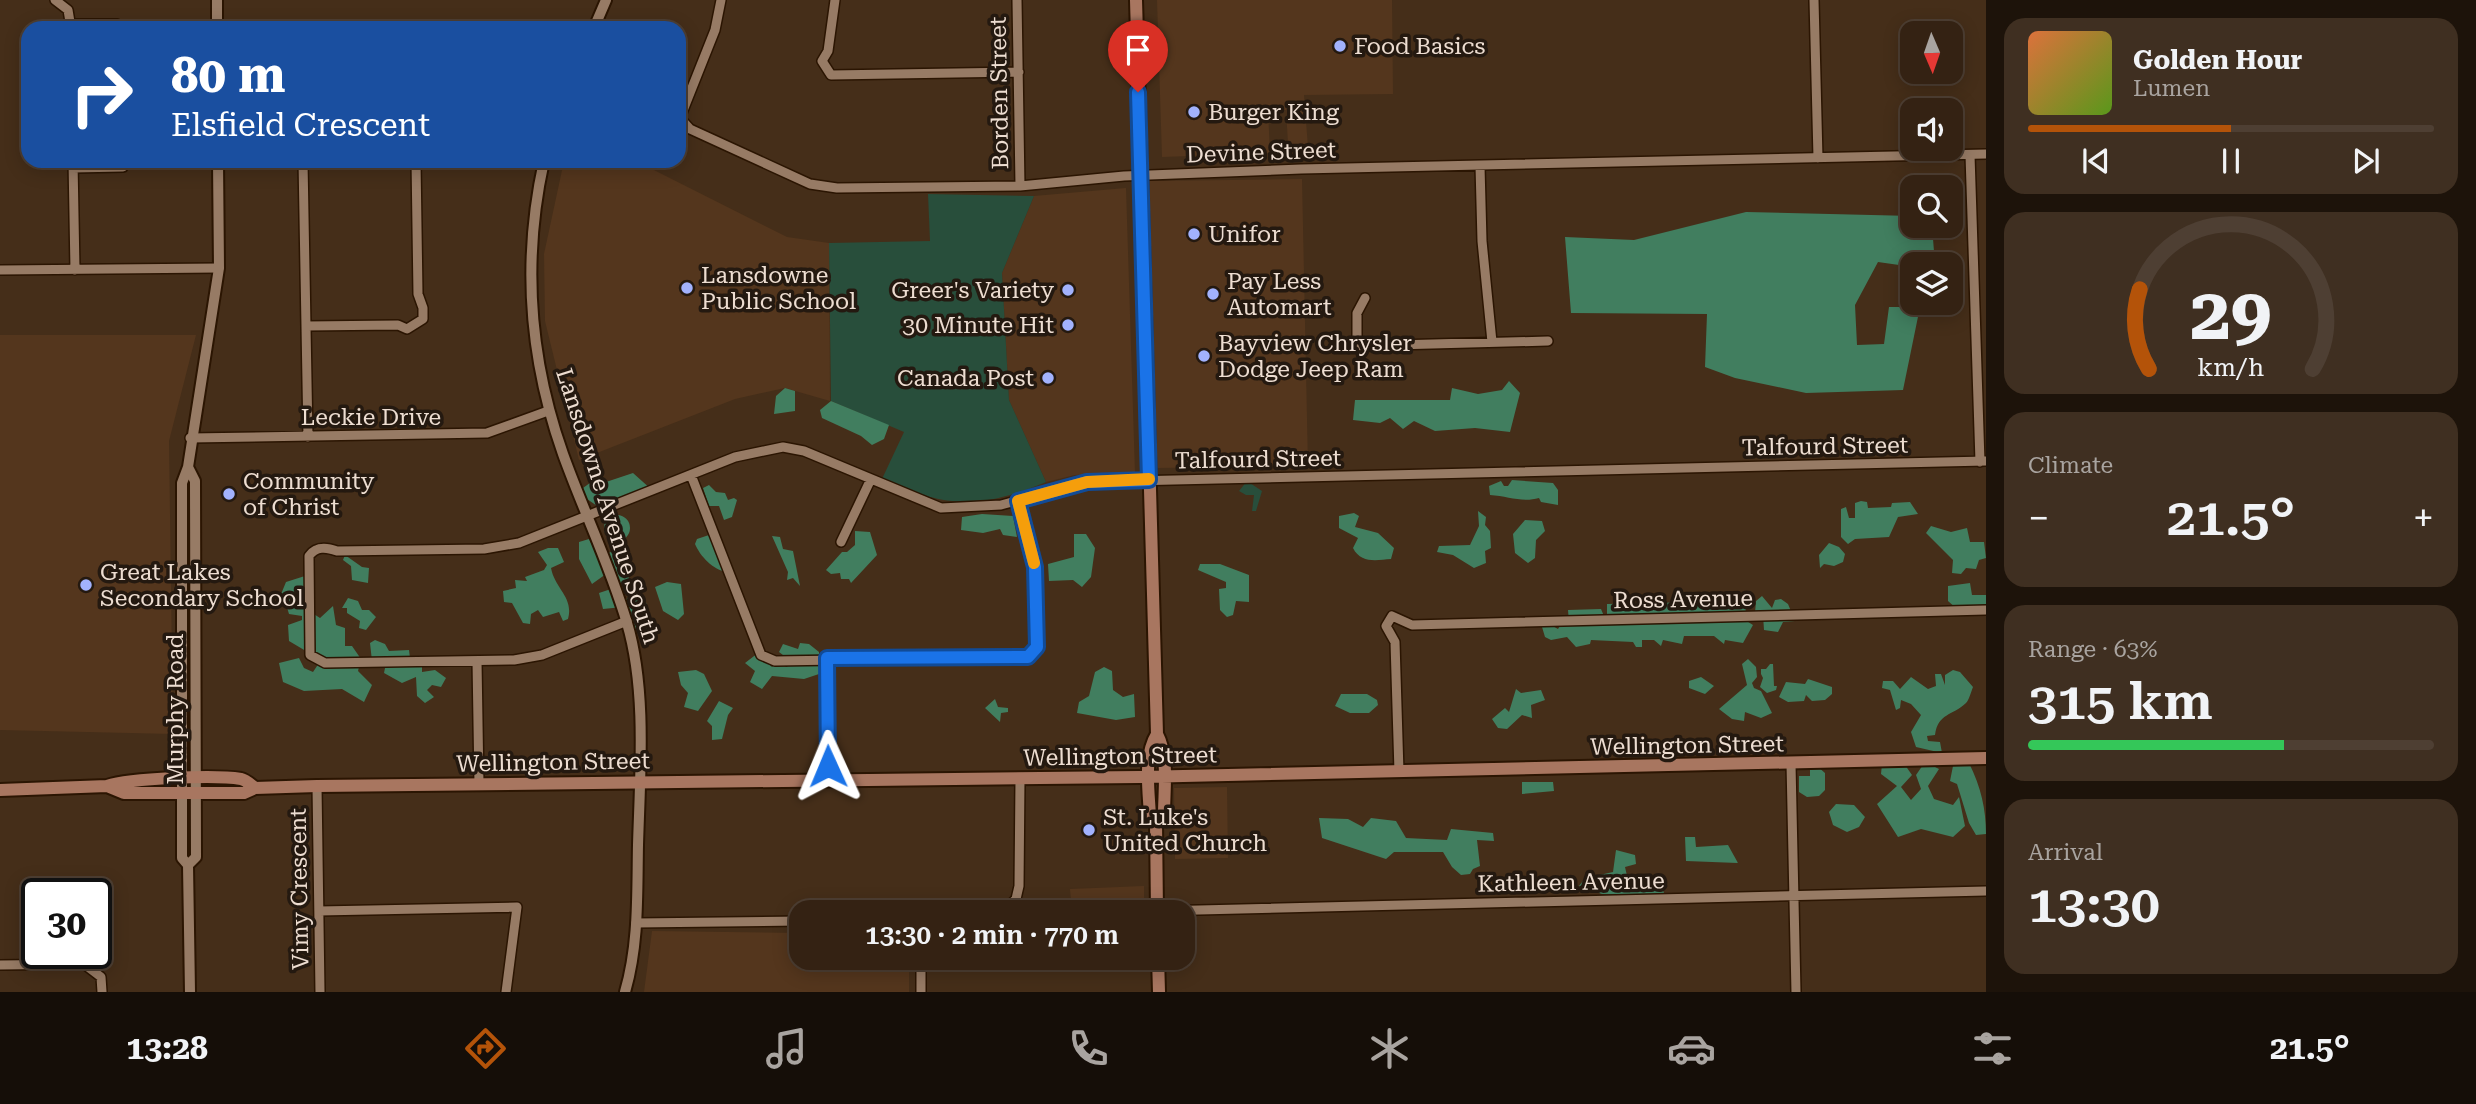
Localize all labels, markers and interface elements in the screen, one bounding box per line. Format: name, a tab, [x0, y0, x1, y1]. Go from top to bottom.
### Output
street label: Borden Street	[985, 16, 1014, 170]
pin	[1108, 20, 1168, 92]
north arrow	[1900, 21, 1964, 84]
map controls	[1900, 21, 1963, 315]
icon: arrive	[1119, 31, 1157, 69]
place label: Food Basics	[1354, 33, 1486, 60]
marker: Food Basics	[1332, 38, 1348, 54]
text: Golden Hour	[2133, 45, 2302, 75]
text: 80 m	[171, 47, 286, 104]
icon: right	[56, 49, 147, 140]
text: Lumen	[2133, 75, 2210, 102]
button: sound	[1900, 98, 1963, 161]
place label: Burger King	[1208, 99, 1339, 126]
marker: Burger King	[1186, 104, 1202, 120]
text: Elsfield Crescent	[171, 106, 430, 144]
street label: Devine Street	[1185, 136, 1337, 169]
icon: previous	[2077, 142, 2115, 180]
icon: pause	[2212, 142, 2250, 180]
icon: next	[2347, 142, 2385, 180]
button: search	[1900, 175, 1963, 238]
place label: Unifor	[1208, 221, 1281, 248]
marker: Unifor	[1186, 226, 1202, 242]
button: layers	[1900, 252, 1963, 315]
place label: Lansdowne Public School	[701, 262, 856, 315]
place label: Pay Less Automart	[1227, 268, 1332, 321]
text: 29	[2190, 272, 2272, 357]
place label: Greer's Variety	[891, 277, 1054, 304]
marker: Lansdowne Public School	[679, 280, 695, 296]
marker: Greer's Variety	[1060, 282, 1076, 298]
marker: Pay Less Automart	[1205, 286, 1221, 302]
place label: 30 Minute Hit	[902, 312, 1054, 339]
marker: 30 Minute Hit	[1060, 317, 1076, 333]
place label: Bayview Chrysler Dodge Jeep Ram	[1218, 330, 1412, 383]
marker: Bayview Chrysler Dodge Jeep Ram	[1196, 348, 1212, 364]
text: km/h	[2198, 352, 2264, 381]
street label: Lansdowne Avenue South	[550, 365, 665, 647]
place label: Canada Post	[897, 365, 1034, 392]
marker: Canada Post	[1040, 370, 1056, 386]
street label: Leckie Drive	[301, 404, 441, 431]
street label: Talfourd Street	[1741, 432, 1909, 461]
street label: Talfourd Street	[1174, 445, 1342, 474]
text: Climate	[2028, 452, 2113, 479]
place label: Community of Christ	[243, 468, 375, 521]
marker: Community of Christ	[221, 486, 237, 502]
text: 21.5°	[2167, 487, 2295, 548]
text: −	[2028, 496, 2049, 540]
text: +	[2413, 496, 2434, 540]
place label: Great Lakes Secondary School	[100, 559, 304, 612]
marker: Great Lakes Secondary School	[78, 577, 94, 593]
street label: Ross Avenue	[1613, 585, 1753, 614]
street label: Murphy Road	[162, 633, 189, 785]
text: Range · 63%	[2028, 636, 2157, 663]
text: 315 km	[2028, 671, 2213, 732]
position arrow	[791, 729, 865, 803]
street label: Wellington Street	[1590, 730, 1784, 761]
street label: Wellington Street	[1023, 741, 1217, 772]
street label: Wellington Street	[456, 747, 650, 778]
place label: St. Luke's United Church	[1103, 804, 1267, 857]
street label: Vimy Crescent	[285, 807, 314, 970]
marker: St. Luke's United Church	[1081, 822, 1097, 838]
text: Arrival	[2028, 839, 2103, 866]
street label: Kathleen Avenue	[1477, 867, 1665, 898]
text: 13:30	[2028, 874, 2160, 935]
speed limit sign: 30	[21, 878, 112, 969]
text: 13:30 · 2 min · 770 m	[865, 920, 1119, 950]
icon: directions	[461, 1024, 510, 1073]
icon: music	[762, 1024, 811, 1073]
icon: phone	[1064, 1024, 1113, 1073]
icon: climate	[1365, 1024, 1414, 1073]
icon: car	[1667, 1024, 1716, 1073]
icon: filters	[1968, 1024, 2017, 1073]
text: 13:28	[126, 1029, 208, 1067]
text: 21.5°	[2270, 1029, 2350, 1067]

